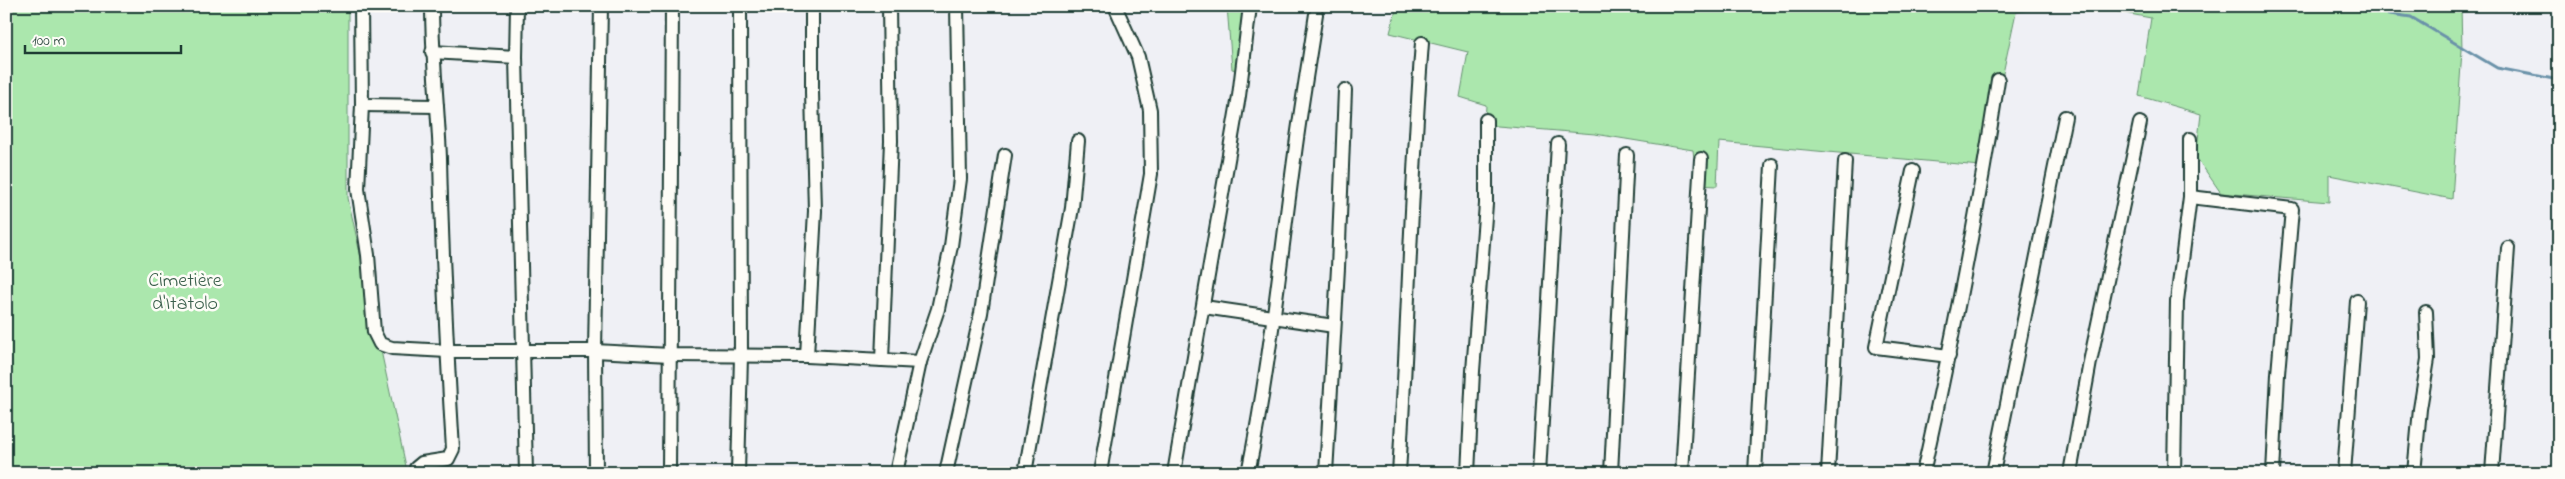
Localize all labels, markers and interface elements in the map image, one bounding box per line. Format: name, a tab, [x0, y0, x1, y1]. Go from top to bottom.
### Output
scale bar	[25, 22, 181, 54]
text: 100 m	[32, 30, 65, 52]
park label: Cimetière d'Itatolo	[148, 267, 222, 319]

